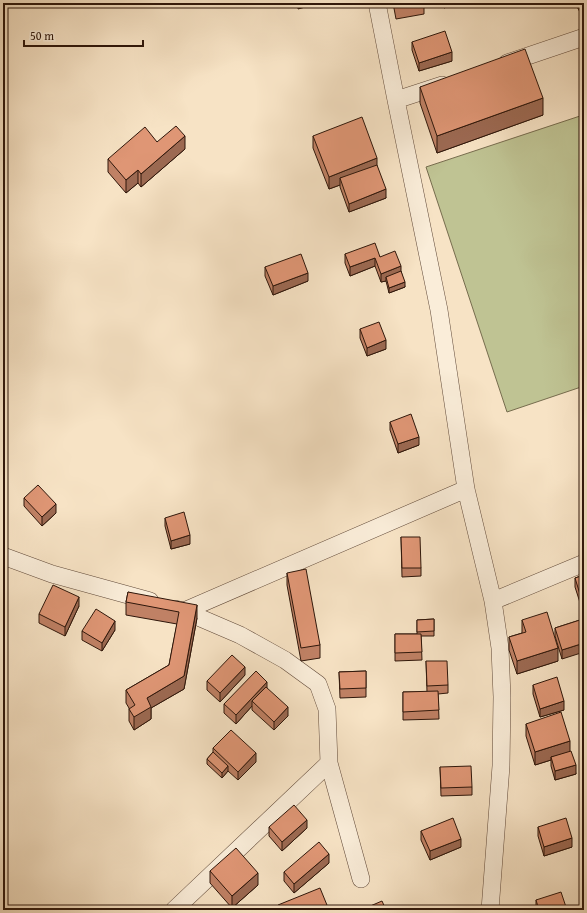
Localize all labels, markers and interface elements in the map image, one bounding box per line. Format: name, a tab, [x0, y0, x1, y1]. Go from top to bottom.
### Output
scale bar	[24, 22, 143, 48]
text: 50 m	[30, 27, 54, 44]

